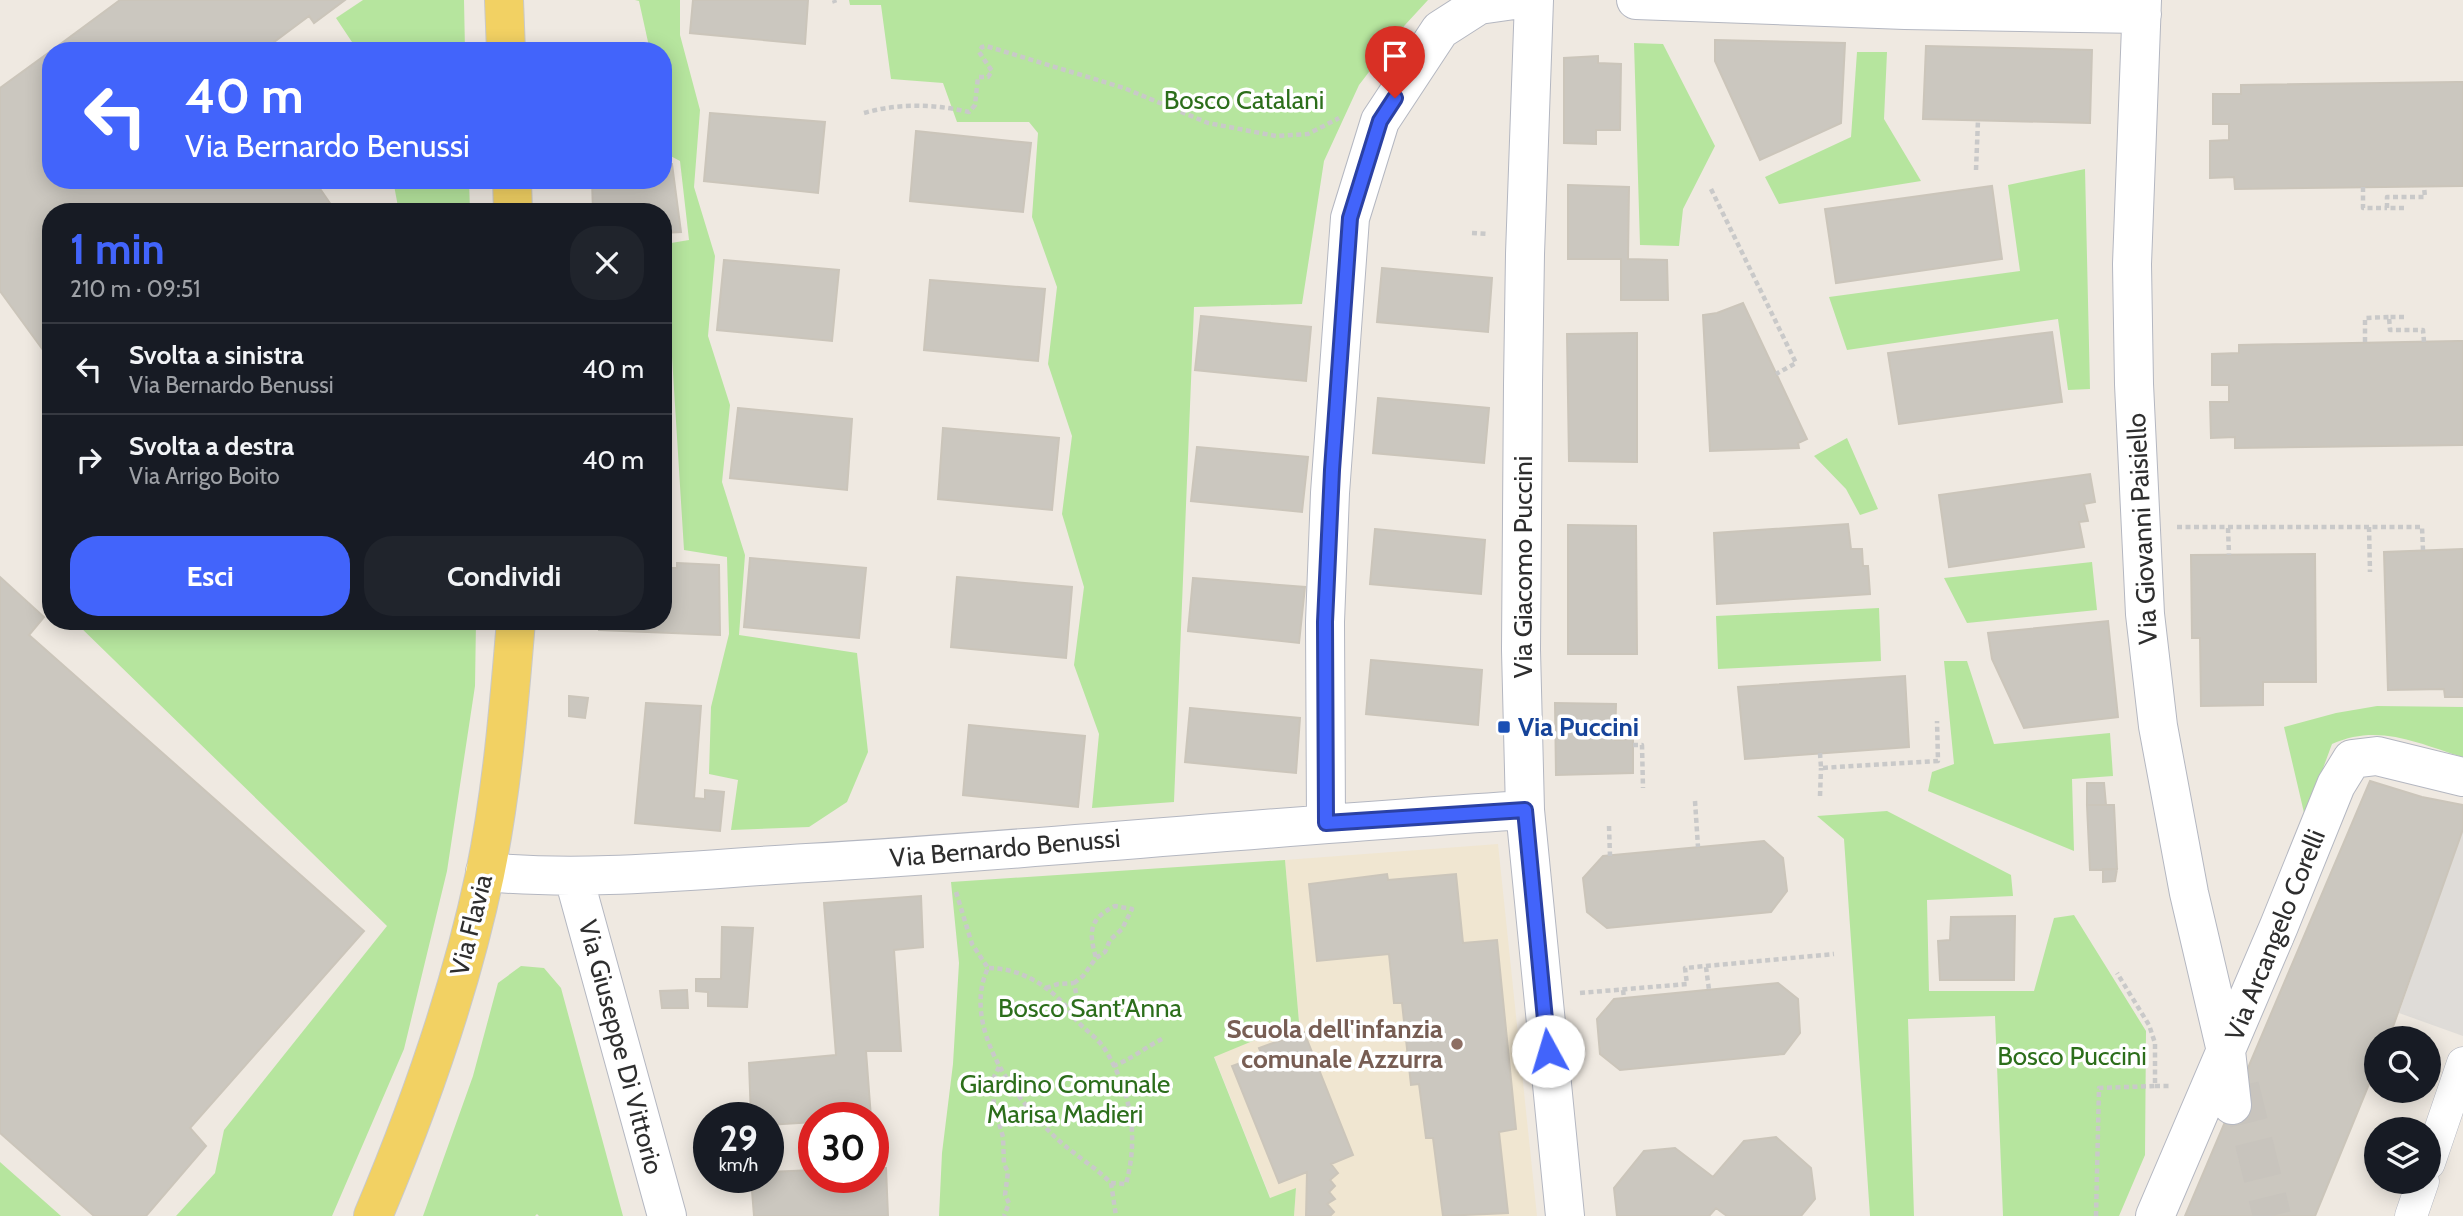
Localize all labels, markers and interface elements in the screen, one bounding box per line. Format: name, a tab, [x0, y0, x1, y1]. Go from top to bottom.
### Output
pin	[1365, 26, 1425, 98]
icon: arrive	[1376, 37, 1414, 75]
text: 40 m	[185, 66, 304, 125]
icon: left	[70, 70, 161, 161]
park label: Bosco Catalani	[1164, 84, 1324, 116]
text: Via Bernardo Benussi	[185, 126, 470, 165]
text: 1 min	[70, 223, 165, 275]
button: close	[570, 226, 644, 300]
text: 210 m · 09:51	[70, 275, 201, 303]
text: Svolta a sinistra	[129, 339, 304, 371]
icon: left	[70, 350, 108, 388]
text: 40 m	[582, 353, 644, 385]
text: Via Bernardo Benussi	[129, 371, 334, 399]
street label: Via Giovanni Paisiello	[2120, 412, 2164, 646]
text: Svolta a destra	[129, 430, 294, 462]
icon: right	[70, 441, 108, 479]
text: 40 m	[582, 444, 644, 476]
street label: Via Giacomo Puccini	[1507, 456, 1539, 678]
text: Via Arrigo Boito	[129, 462, 280, 490]
button: Esci	[70, 536, 350, 616]
button: Condividi	[364, 536, 644, 616]
place label: Via Puccini	[1518, 711, 1639, 743]
marker: Via Puccini	[1496, 719, 1512, 735]
street label: Via Bernardo Benussi	[888, 822, 1122, 874]
street label: Via Arcangelo Corelli	[2218, 825, 2332, 1045]
street label: Via Flavia	[443, 870, 499, 979]
street label: Via Giuseppe Di Vittorio	[572, 916, 670, 1178]
park label: Bosco Sant'Anna	[998, 992, 1183, 1024]
place label: Scuola dell'infanzia comunale Azzurra	[1226, 1013, 1443, 1075]
position arrow	[1511, 1014, 1585, 1088]
map controls	[2364, 1026, 2441, 1194]
button: search	[2364, 1026, 2441, 1103]
marker: Scuola dell'infanzia comunale Azzurra	[1449, 1036, 1465, 1052]
park label: Bosco Puccini	[1997, 1040, 2147, 1072]
park label: Giardino Comunale Marisa Madieri	[960, 1068, 1170, 1130]
speed limit sign: 30	[798, 1102, 889, 1193]
text: 29	[719, 1117, 758, 1160]
button: layers	[2364, 1117, 2441, 1194]
text: km/h	[719, 1154, 758, 1176]

